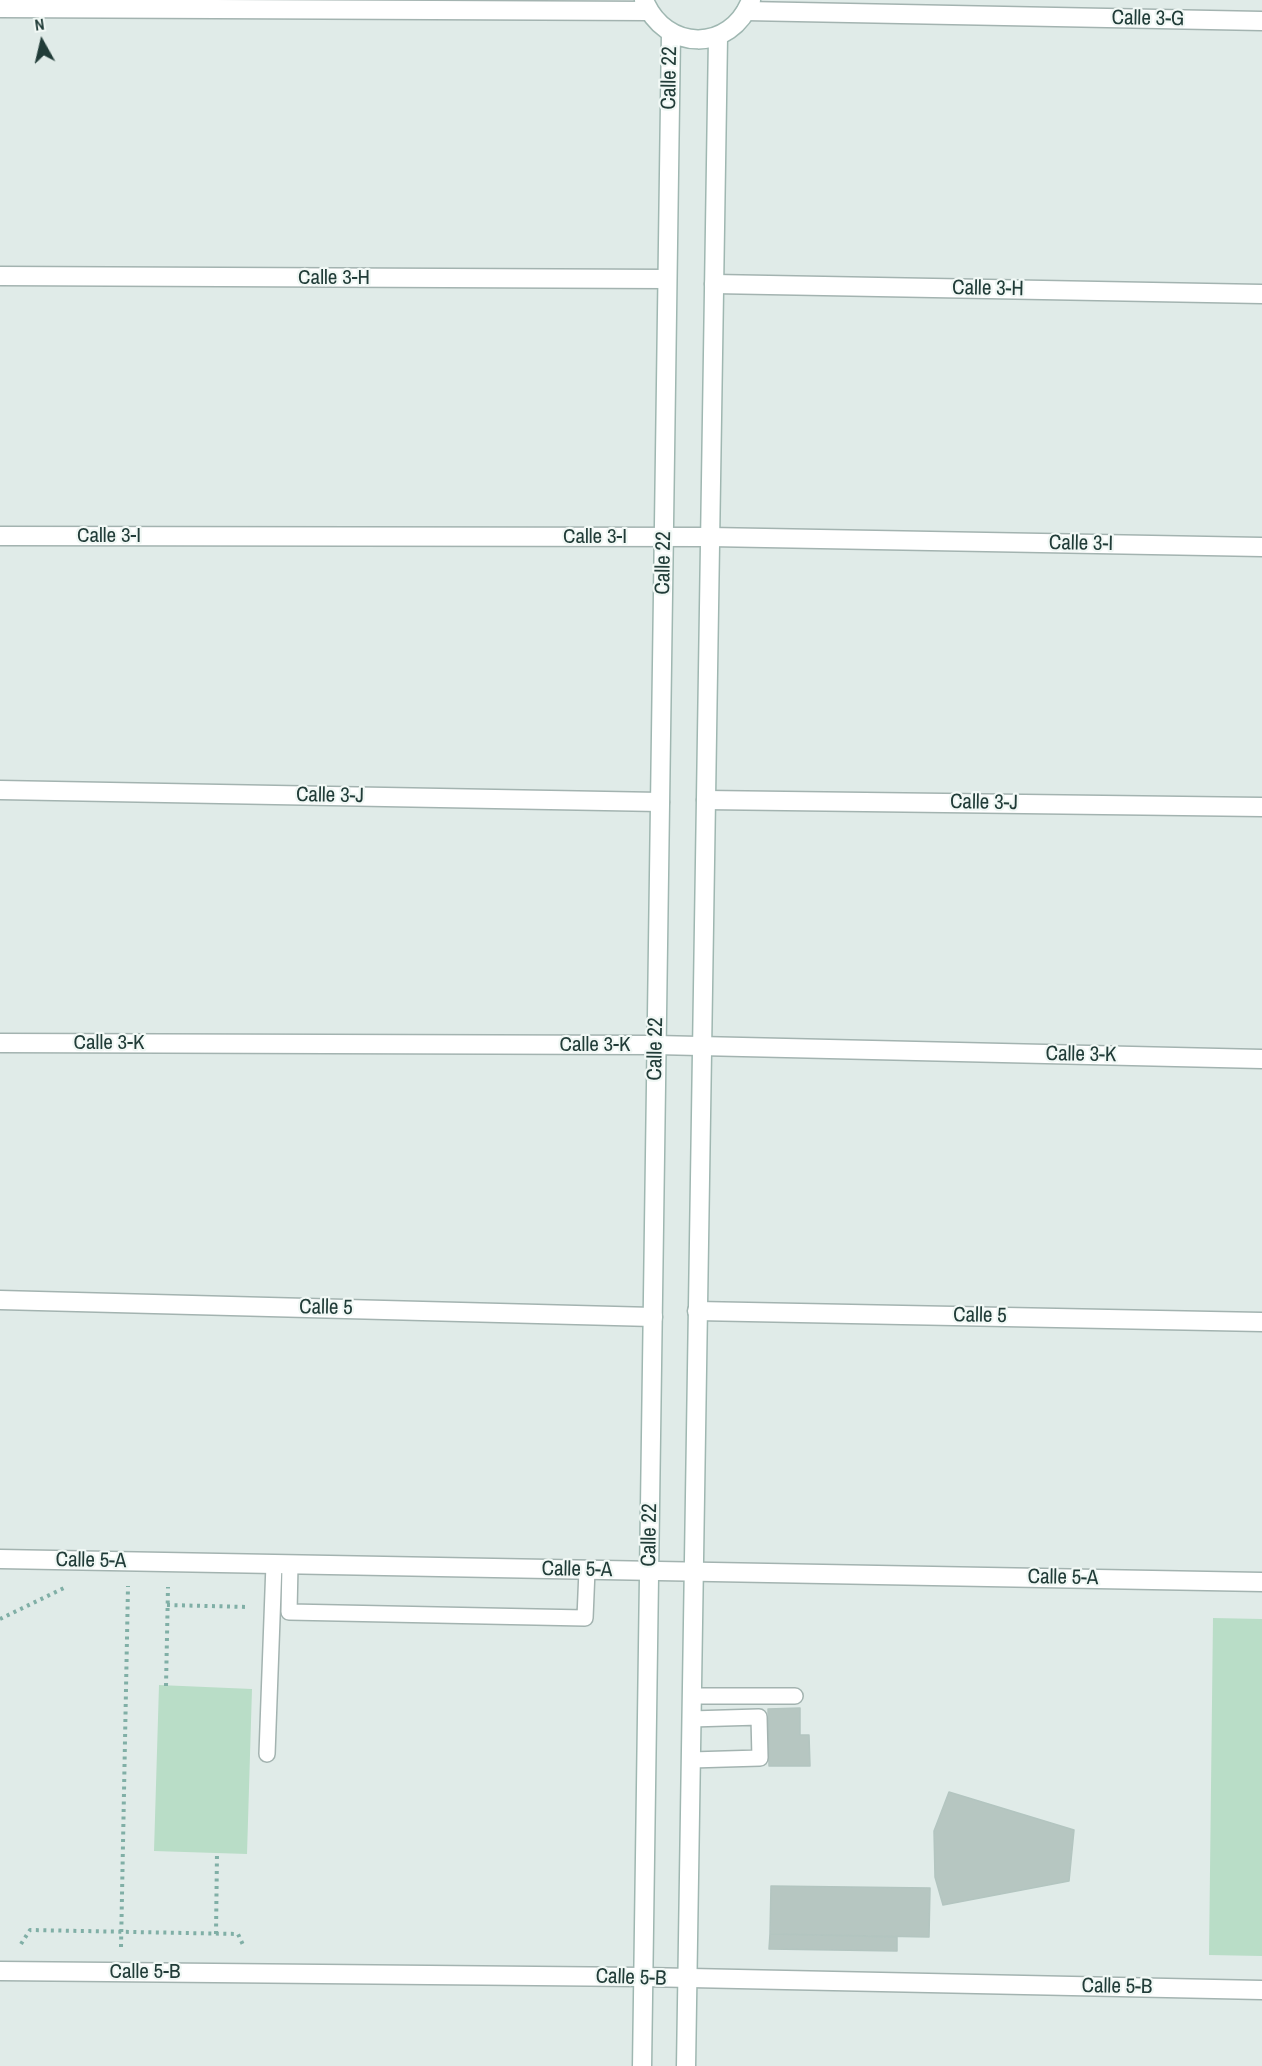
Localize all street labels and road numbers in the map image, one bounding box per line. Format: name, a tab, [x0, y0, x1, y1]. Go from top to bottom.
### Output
street label: Calle 3-G	[1111, 6, 1185, 32]
street label: Calle 22	[657, 46, 683, 110]
street label: Calle 3-H	[298, 265, 370, 291]
street label: Calle 3-H	[952, 276, 1024, 302]
street label: Calle 3-I	[77, 523, 141, 549]
street label: Calle 3-I	[563, 524, 627, 550]
street label: Calle 22	[651, 531, 677, 595]
street label: Calle 3-I	[1049, 531, 1113, 557]
street label: Calle 3-J	[296, 783, 364, 809]
street label: Calle 3-J	[950, 790, 1018, 816]
street label: Calle 22	[643, 1017, 669, 1081]
street label: Calle 3-K	[74, 1030, 144, 1056]
street label: Calle 3-K	[560, 1032, 630, 1058]
street label: Calle 3-K	[1045, 1042, 1117, 1068]
street label: Calle 5	[299, 1295, 353, 1321]
street label: Calle 5	[953, 1303, 1007, 1329]
street label: Calle 22	[637, 1503, 663, 1567]
street label: Calle 5-A	[55, 1548, 127, 1574]
street label: Calle 5-A	[541, 1557, 613, 1583]
street label: Calle 5-A	[1027, 1565, 1099, 1591]
street label: Calle 5-B	[110, 1959, 180, 1985]
street label: Calle 5-B	[595, 1964, 667, 1992]
street label: Calle 5-B	[1081, 1974, 1153, 2000]

